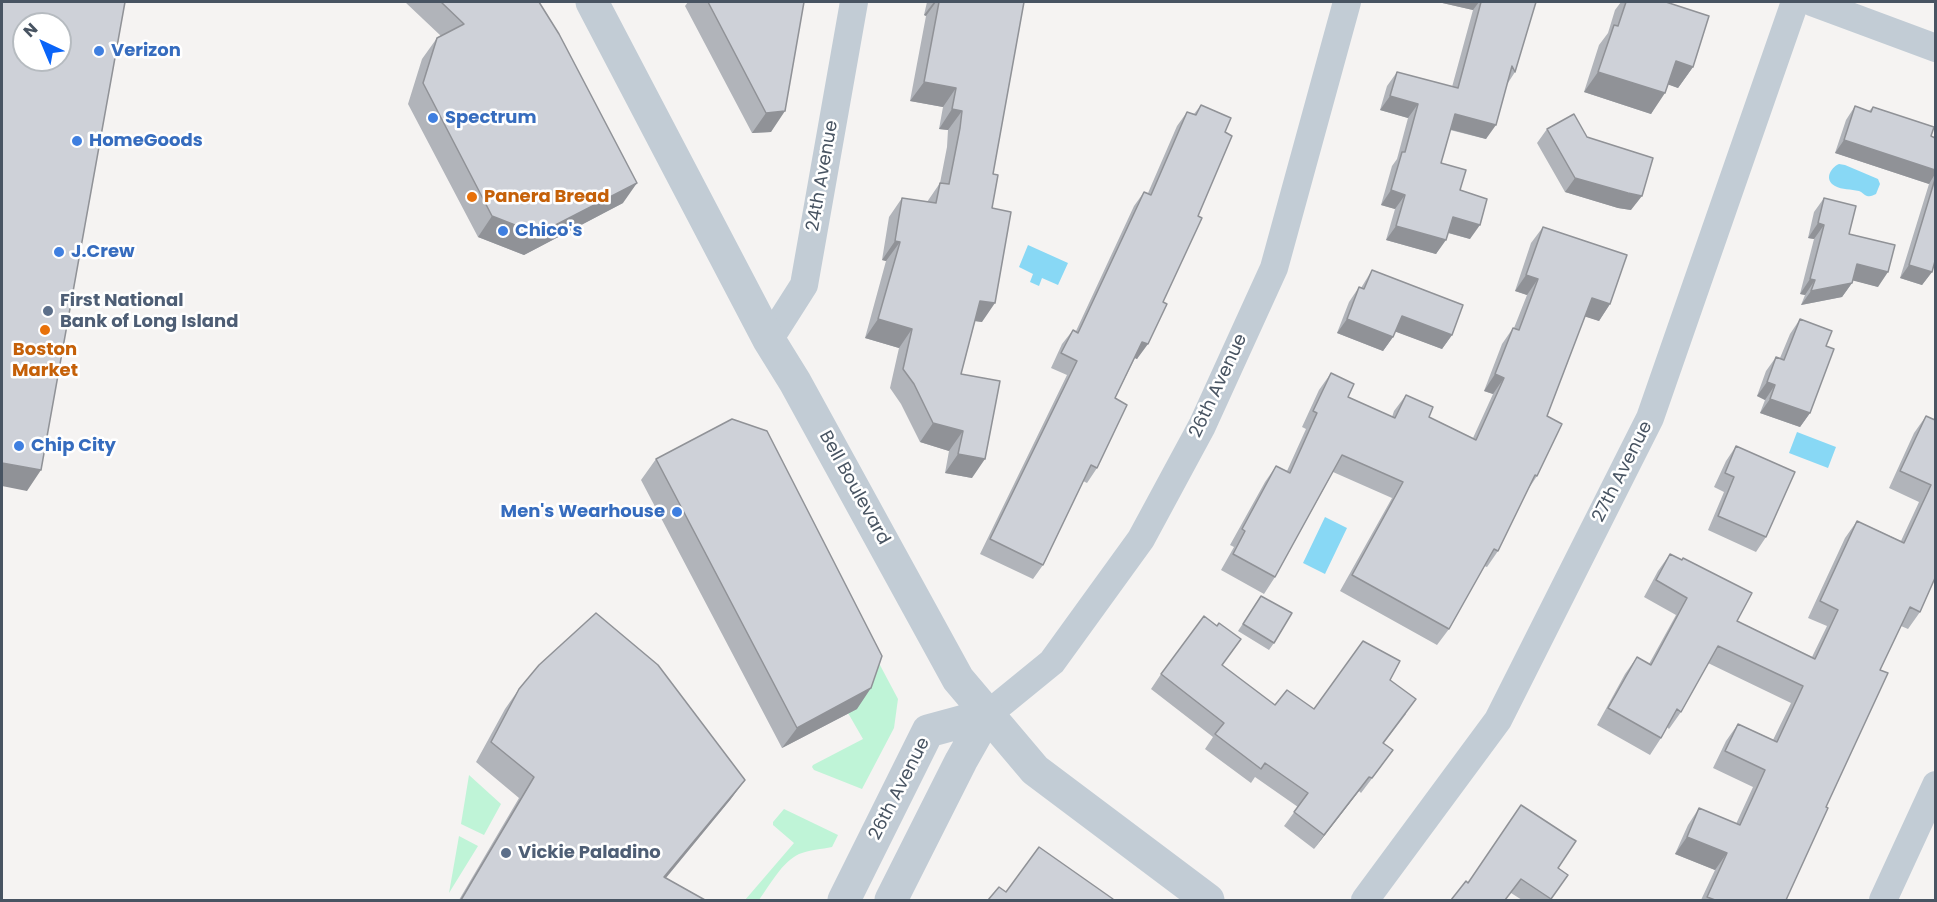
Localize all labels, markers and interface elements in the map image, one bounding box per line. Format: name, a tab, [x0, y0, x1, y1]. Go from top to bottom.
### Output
north arrow	[12, 12, 72, 72]
text: N	[18, 18, 43, 43]
place label: Verizon	[111, 40, 181, 62]
marker: Verizon	[92, 44, 106, 58]
place label: Spectrum	[445, 107, 536, 129]
marker: Spectrum	[426, 111, 440, 125]
street label: 24th Avenue	[803, 119, 843, 233]
place label: HomeGoods	[89, 130, 203, 152]
marker: HomeGoods	[70, 134, 84, 148]
place label: Panera Bread	[484, 186, 610, 208]
marker: Panera Bread	[465, 190, 479, 204]
place label: Chico's	[515, 220, 583, 242]
marker: Chico's	[496, 224, 510, 238]
place label: J.Crew	[71, 241, 135, 263]
marker: J.Crew	[52, 245, 66, 259]
place label: First National Bank of Long Island	[60, 290, 238, 332]
marker: First National Bank of Long Island	[41, 304, 55, 318]
marker: Boston Market	[38, 323, 52, 337]
street label: 26th Avenue	[1185, 331, 1253, 441]
place label: Boston Market	[12, 339, 78, 382]
street label: 27th Avenue	[1588, 418, 1658, 526]
street label: Bell Boulevard	[814, 427, 894, 549]
place label: Chip City	[31, 435, 116, 457]
marker: Chip City	[12, 439, 26, 453]
place label: Men's Wearhouse	[501, 501, 665, 523]
marker: Men's Wearhouse	[670, 505, 684, 519]
street label: 26th Avenue	[865, 734, 935, 844]
place label: Vickie Paladino	[518, 842, 661, 864]
marker: Vickie Paladino	[499, 846, 513, 860]

